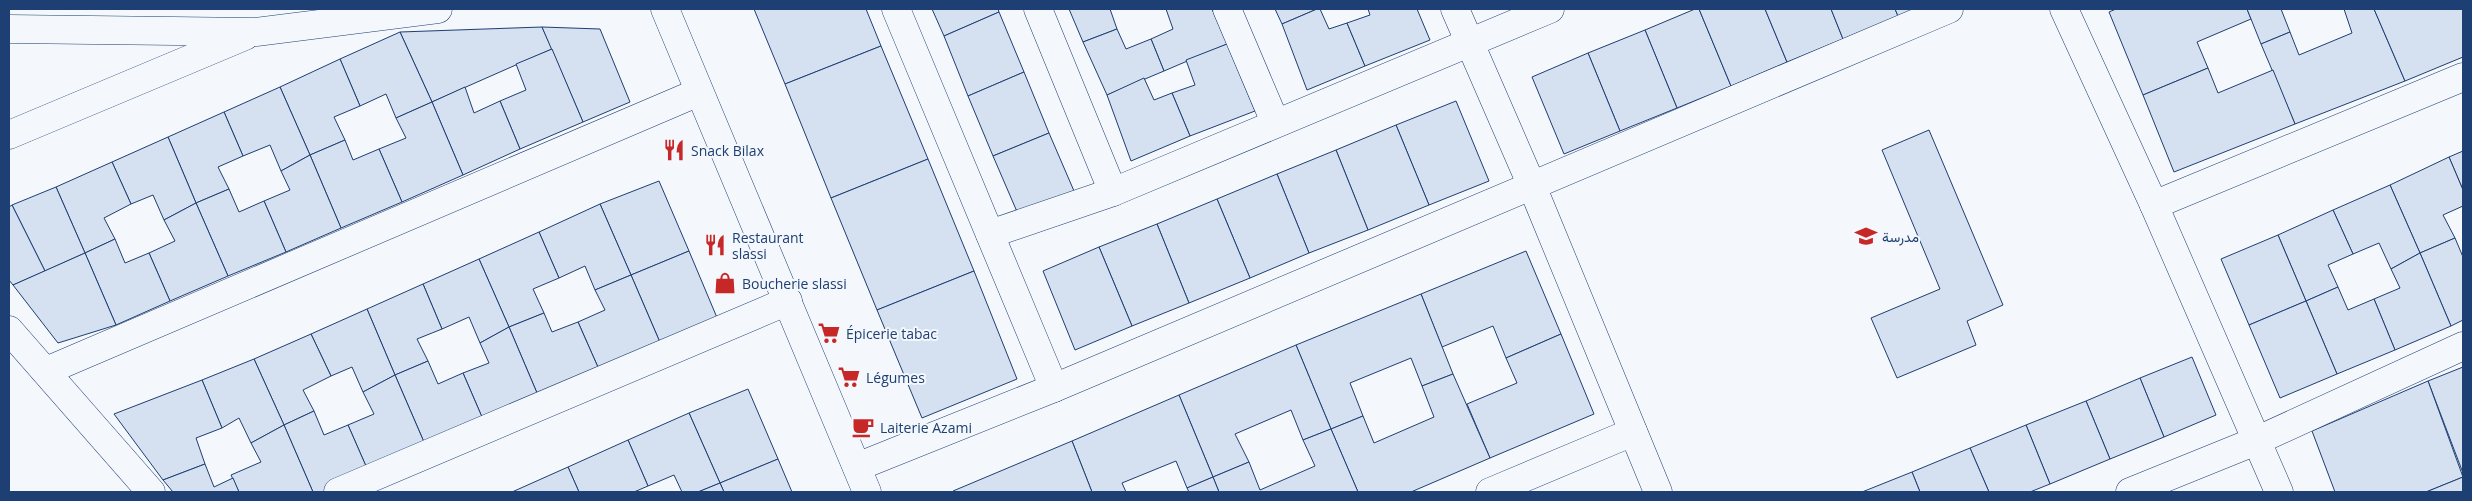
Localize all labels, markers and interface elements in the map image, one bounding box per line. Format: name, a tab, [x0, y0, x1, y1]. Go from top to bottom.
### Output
restaurant icon: Snack Bilax	[661, 137, 687, 163]
place label: Snack Bilax	[691, 141, 765, 160]
school or university icon: مدرسة	[1853, 223, 1879, 249]
place label: مدرسة	[1882, 227, 1919, 246]
place label: Restaurant slassi	[732, 228, 804, 263]
restaurant icon: Restaurant slassi	[702, 232, 728, 258]
shop icon: Boucherie slassi	[712, 270, 738, 296]
place label: Boucherie slassi	[742, 274, 847, 293]
supermarket icon: Épicerie tabac	[816, 320, 842, 346]
place label: Épicerie tabac	[846, 324, 937, 343]
supermarket icon: Légumes	[836, 364, 862, 390]
place label: Légumes	[866, 368, 925, 387]
cafe icon: Laiterie Azami	[850, 414, 876, 440]
place label: Laiterie Azami	[880, 418, 972, 437]

